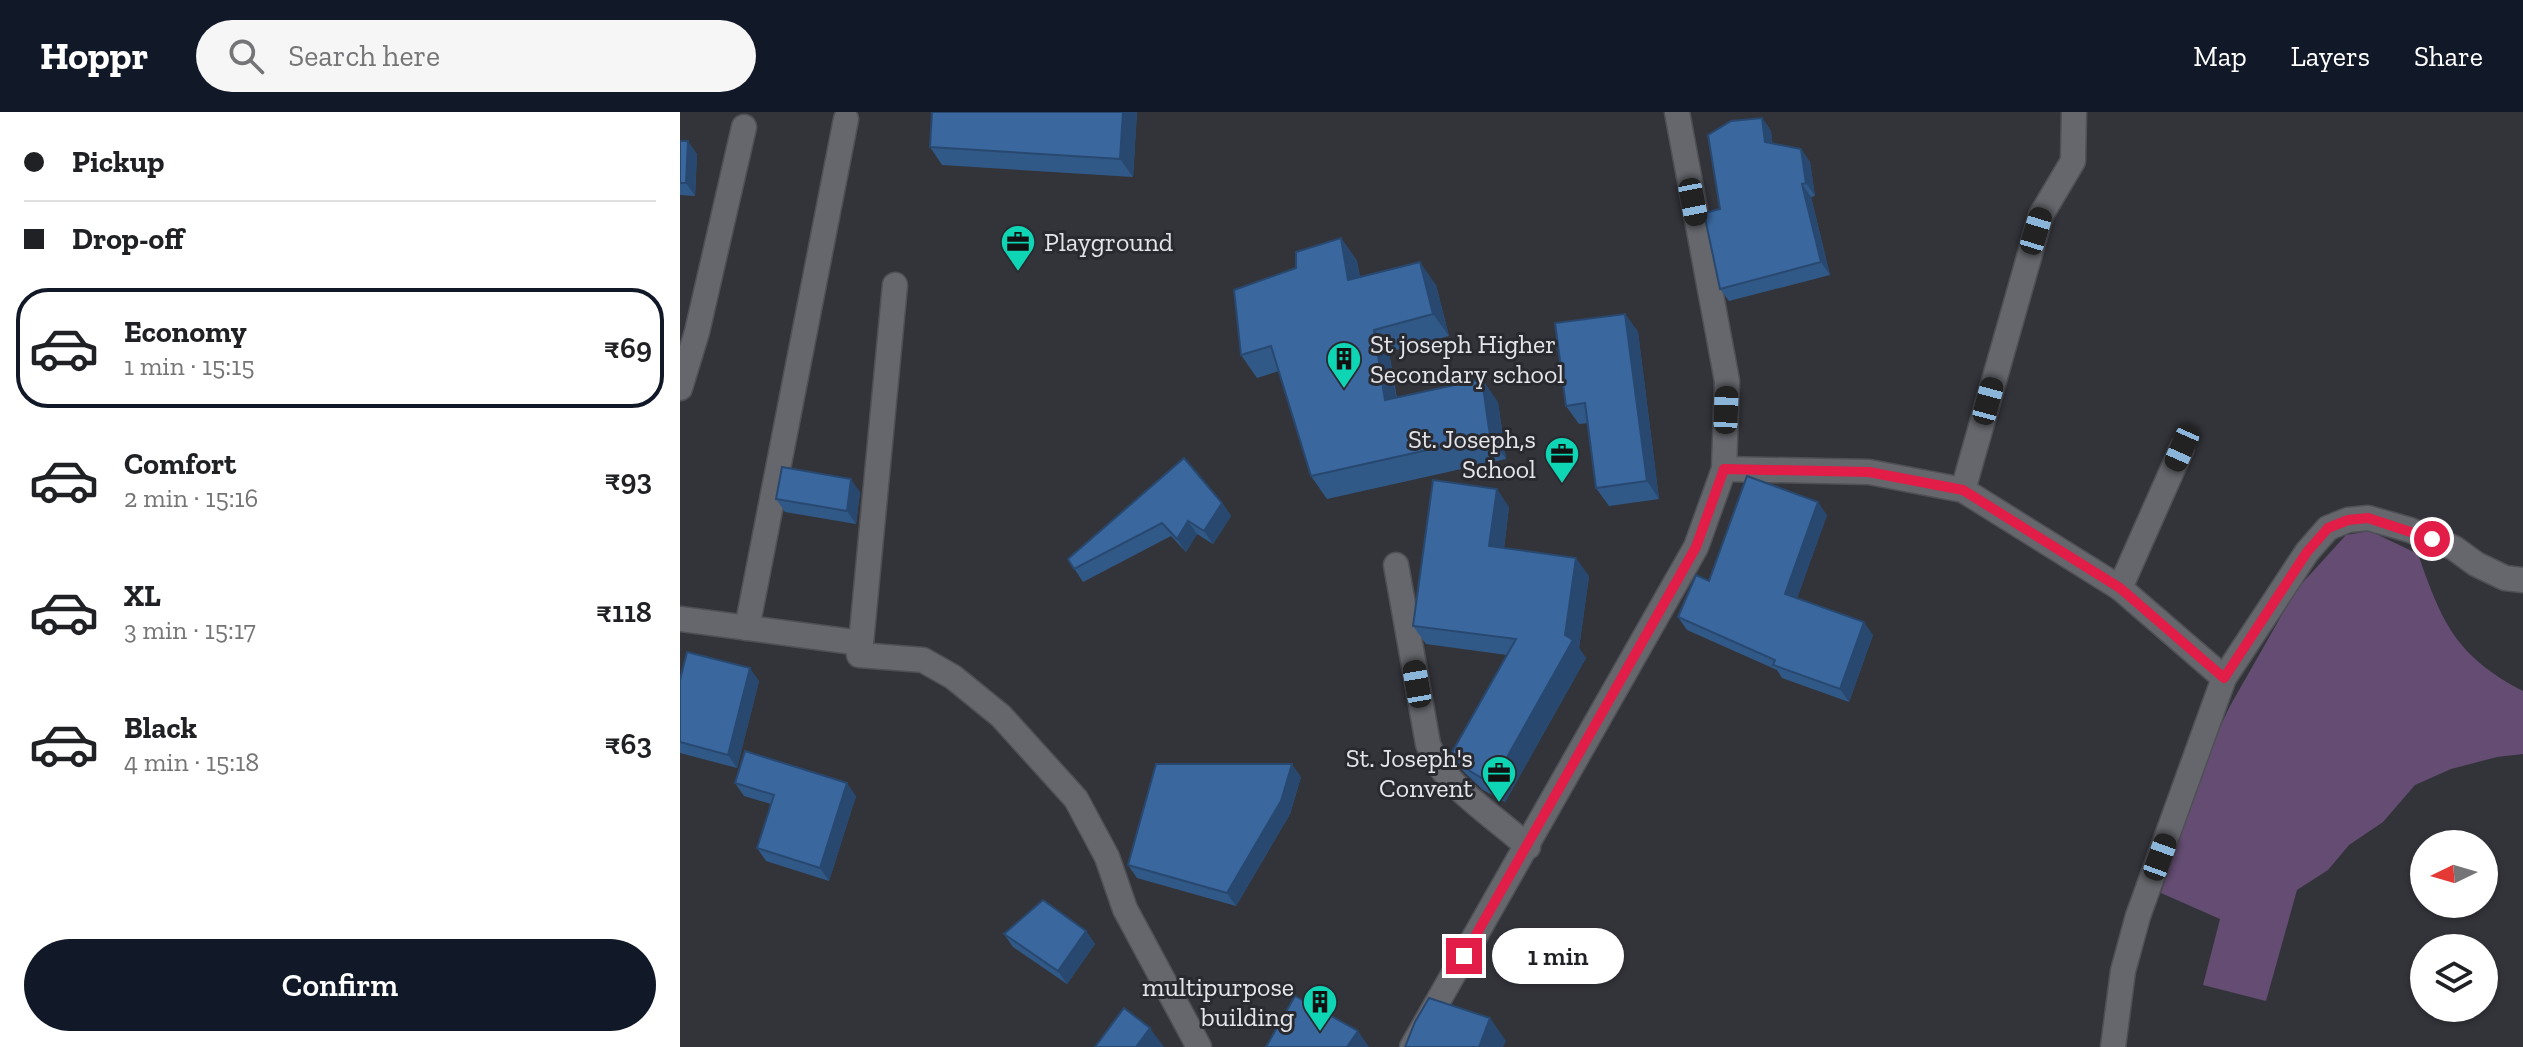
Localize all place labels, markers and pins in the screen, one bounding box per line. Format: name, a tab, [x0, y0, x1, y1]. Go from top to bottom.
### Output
office icon: Playground	[999, 223, 1037, 273]
place label: Playground	[1044, 226, 1173, 258]
place label: St joseph Higher Secondary school	[1370, 328, 1564, 390]
building icon: St joseph Higher Secondary school	[1325, 340, 1363, 390]
place label: St. Joseph,s School	[1408, 423, 1536, 485]
office icon: St. Joseph,s School	[1543, 435, 1581, 485]
place label: St. Joseph's Convent	[1346, 742, 1473, 804]
office icon: St. Joseph's Convent	[1480, 754, 1518, 804]
place label: multipurpose building	[1142, 971, 1294, 1033]
building icon: multipurpose building	[1301, 983, 1339, 1033]

